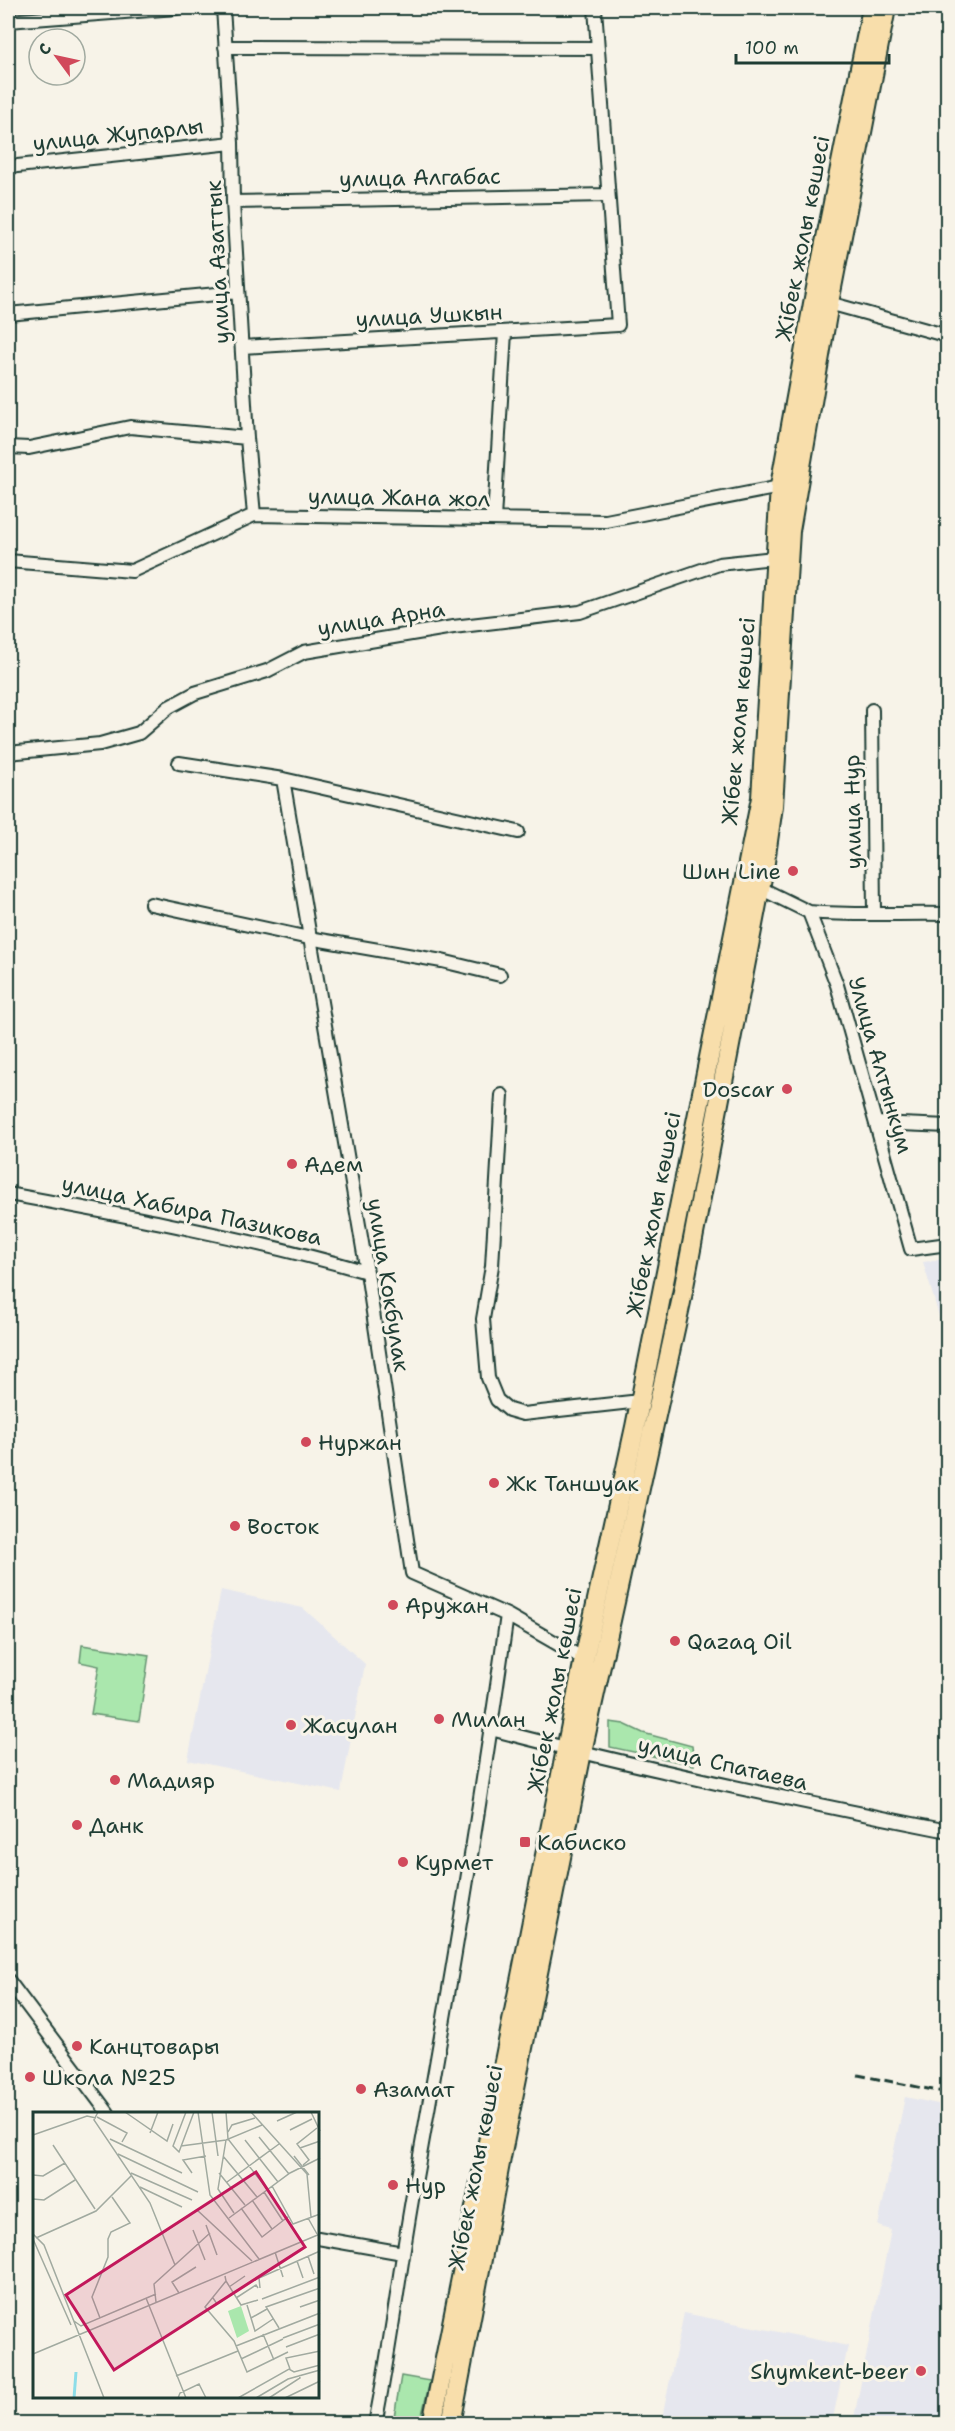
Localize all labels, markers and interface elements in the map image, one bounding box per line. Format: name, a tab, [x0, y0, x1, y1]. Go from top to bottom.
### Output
north arrow	[27, 27, 87, 87]
scale bar	[736, 27, 889, 65]
text: 100 m	[745, 36, 799, 60]
text: С	[33, 39, 56, 59]
street label: улица Жупарлы	[31, 111, 205, 158]
street label: Жібек жолы көшесі	[768, 133, 837, 343]
street label: улица Алгабас	[339, 162, 501, 193]
street label: улица Азаттык	[199, 179, 236, 345]
street label: улица Ушкын	[355, 297, 503, 334]
street label: улица Жана жол	[308, 481, 490, 514]
street label: улица Арна	[315, 594, 447, 643]
street label: Жібек жолы көшесі	[715, 616, 762, 826]
street label: улица Нур	[837, 754, 868, 870]
place label: Шин Line	[682, 857, 781, 886]
marker: Шин Line	[786, 864, 800, 878]
street label: Улица Алтынкум	[841, 973, 920, 1157]
place label: Doscar	[703, 1075, 775, 1104]
marker: Doscar	[780, 1082, 794, 1096]
street label: Жібек жолы көшесі	[619, 1109, 688, 1319]
place label: Адем	[304, 1150, 363, 1179]
marker: Адем	[285, 1157, 299, 1171]
street label: улица Хабира Пазикова	[59, 1169, 325, 1252]
street label: улица Кокбулак	[360, 1196, 417, 1374]
place label: Нуржан	[318, 1428, 402, 1457]
marker: Нуржан	[299, 1435, 313, 1449]
place label: Жк Таншуак	[506, 1469, 639, 1498]
marker: Жк Таншуак	[487, 1476, 501, 1490]
place label: Восток	[247, 1512, 320, 1541]
marker: Восток	[228, 1519, 242, 1533]
street label: Жібек жолы көшесі	[520, 1585, 589, 1795]
place label: Аружан	[405, 1591, 489, 1620]
marker: Аружан	[386, 1598, 400, 1612]
place label: Qazaq Oil	[687, 1627, 792, 1656]
marker: Qazaq Oil	[668, 1634, 682, 1648]
place label: Милан	[451, 1705, 526, 1734]
place label: Жасулан	[303, 1711, 398, 1740]
marker: Милан	[432, 1712, 446, 1726]
marker: Жасулан	[284, 1718, 298, 1732]
street label: улица Спатаева	[635, 1730, 811, 1797]
place label: Мадияр	[127, 1766, 215, 1795]
marker: Мадияр	[108, 1773, 122, 1787]
place label: Данк	[89, 1811, 144, 1840]
marker: Данк	[70, 1818, 84, 1832]
place label: Кабиско	[537, 1828, 627, 1857]
marker: Кабиско	[518, 1835, 532, 1849]
place label: Курмет	[415, 1848, 494, 1877]
marker: Курмет	[396, 1855, 410, 1869]
place label: Канцтовары	[89, 2032, 220, 2061]
marker: Канцтовары	[70, 2039, 84, 2053]
street label: Жібек жолы көшесі	[441, 2062, 510, 2272]
place label: Школа №25	[42, 2063, 176, 2092]
marker: Школа №25	[23, 2070, 37, 2084]
place label: Азамат	[373, 2075, 455, 2104]
marker: Азамат	[354, 2082, 368, 2096]
inset map	[33, 2112, 320, 2398]
place label: Нур	[405, 2171, 446, 2200]
marker: Нур	[386, 2178, 400, 2192]
place label: Shymkent-beer	[750, 2357, 909, 2386]
marker: Shymkent-beer	[914, 2364, 928, 2378]

